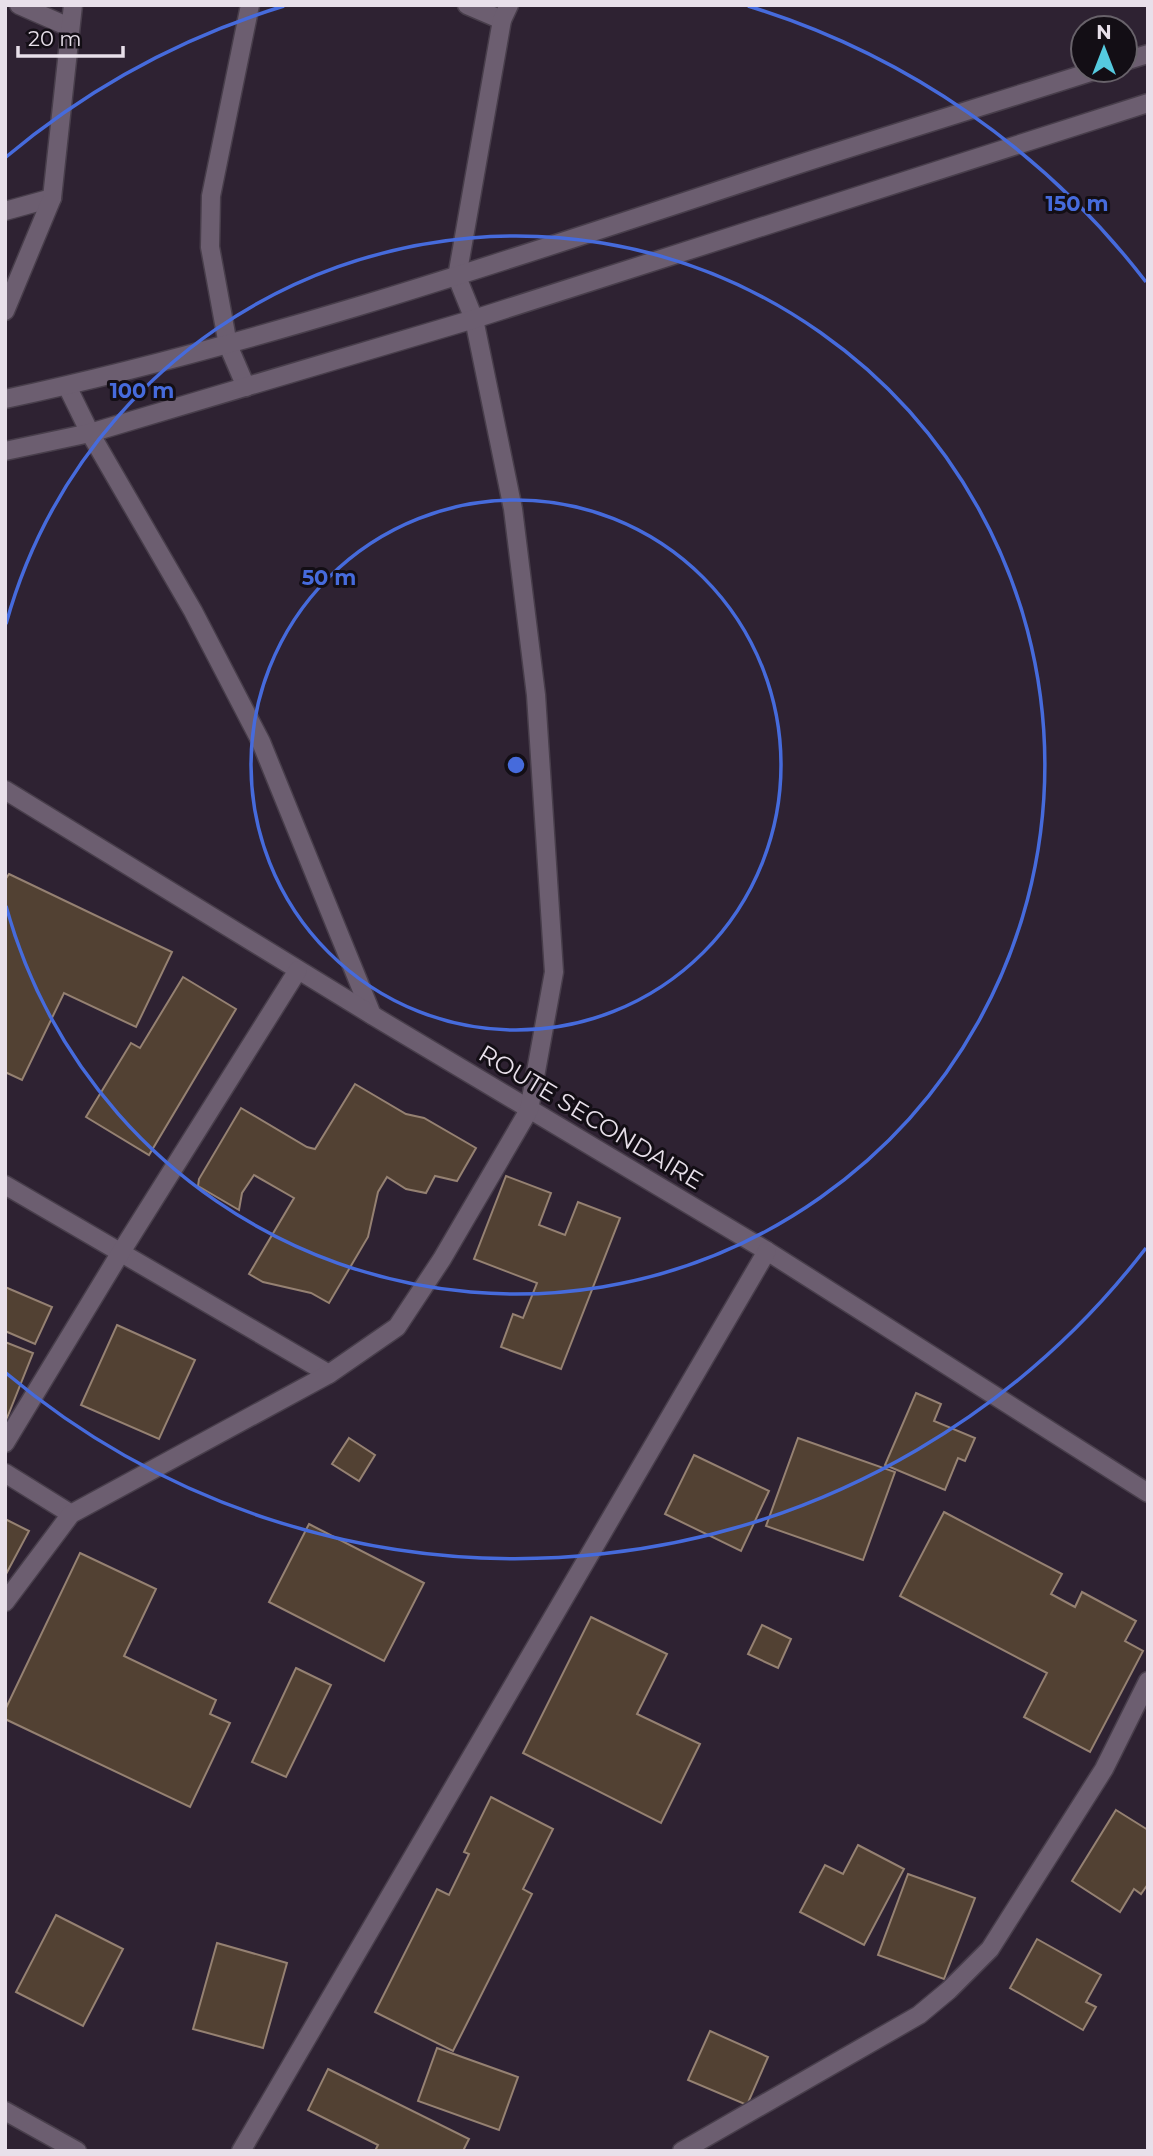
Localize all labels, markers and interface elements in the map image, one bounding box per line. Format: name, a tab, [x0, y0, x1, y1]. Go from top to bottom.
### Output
scale bar	[18, 14, 122, 58]
north arrow	[1069, 14, 1139, 84]
text: N	[1096, 21, 1112, 44]
text: 20 m	[28, 26, 82, 51]
text: 150 m	[1046, 191, 1108, 216]
text: 100 m	[110, 378, 174, 403]
text: 50 m	[302, 565, 356, 590]
centre of rings	[504, 753, 528, 777]
street label: ROUTE SECONDAIRE	[474, 1039, 708, 1195]

